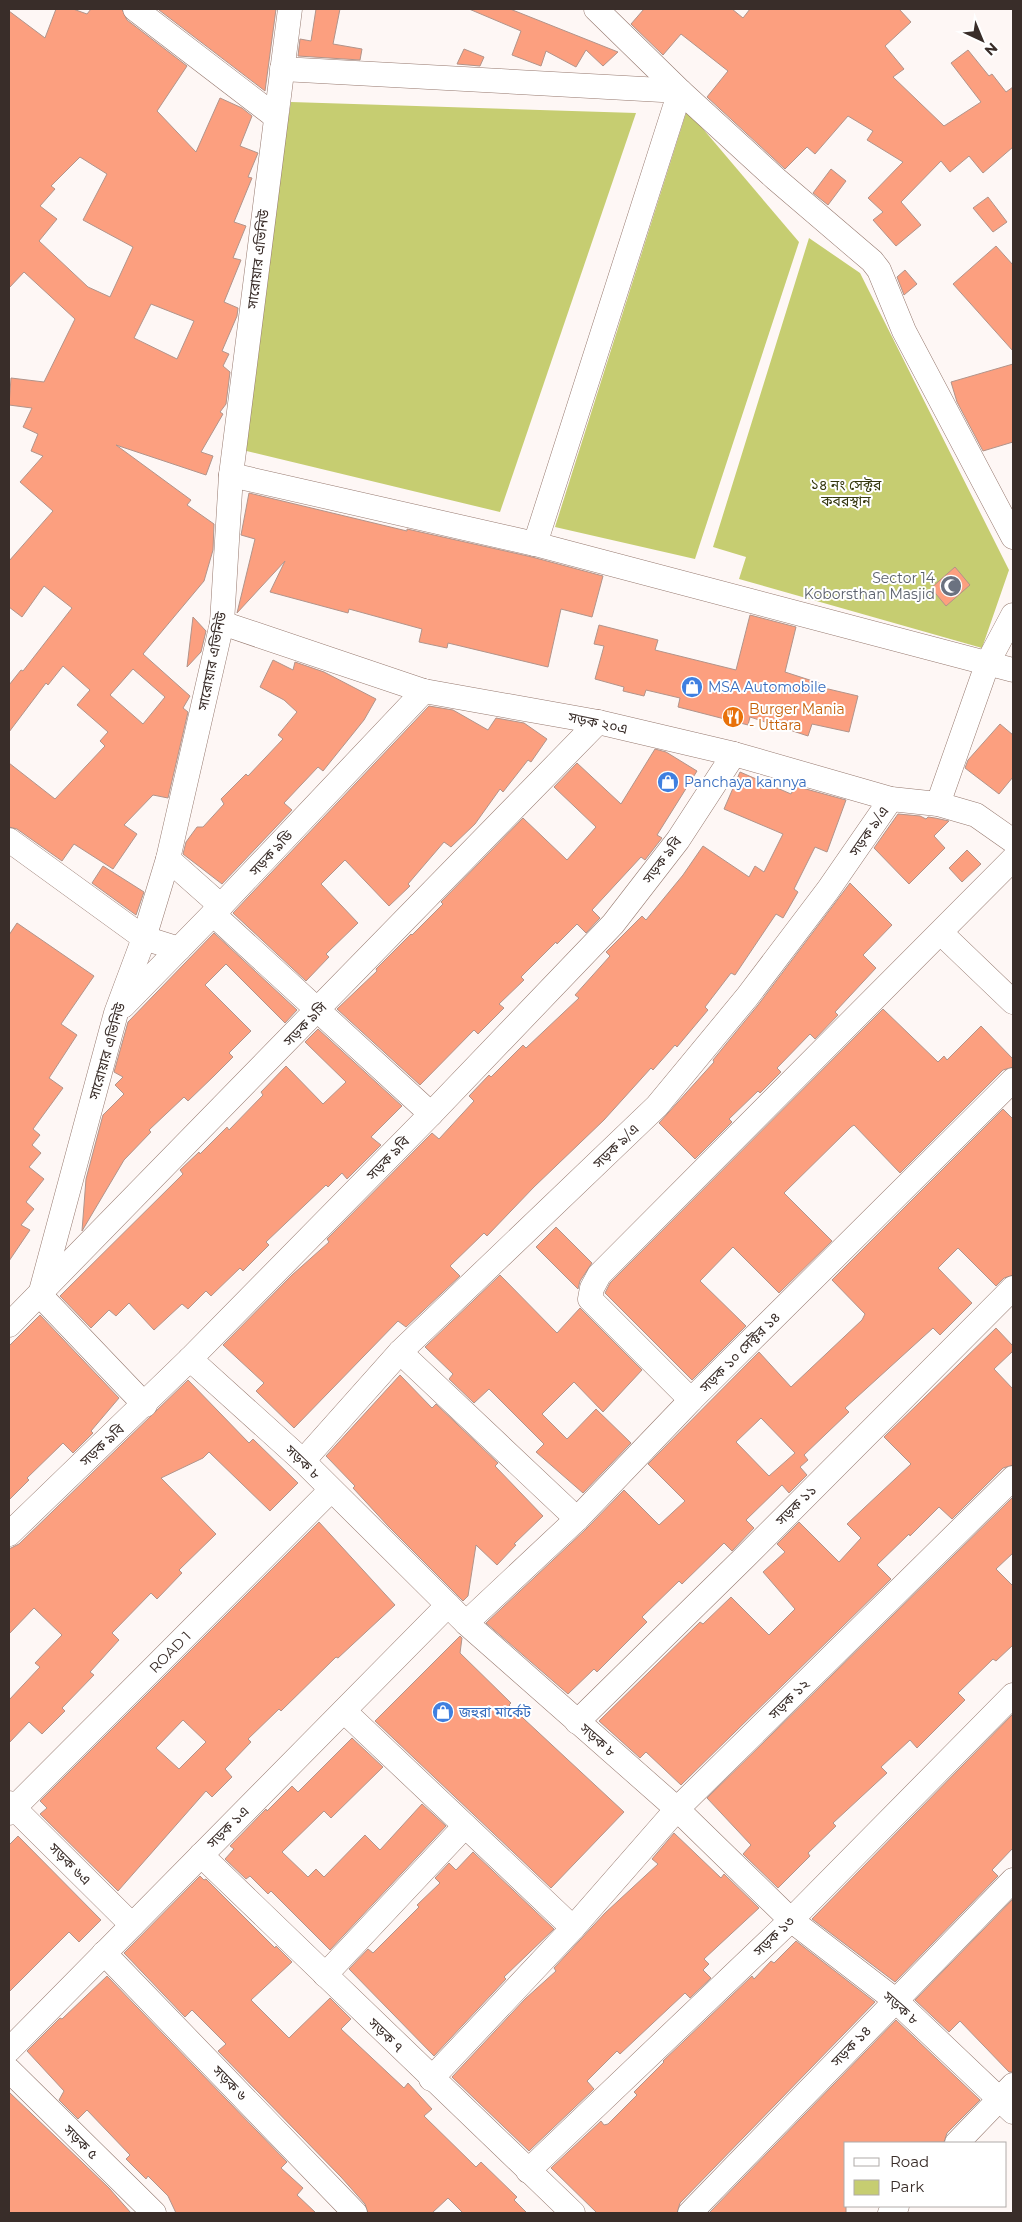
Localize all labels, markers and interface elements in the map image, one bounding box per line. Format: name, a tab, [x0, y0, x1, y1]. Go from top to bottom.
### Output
north arrow	[957, 15, 1007, 65]
text: N	[981, 39, 1001, 60]
street label: সারোয়ার এভিনিউ	[243, 207, 273, 311]
park label: ১৪ নং সেক্টর কবরস্থান	[811, 476, 882, 510]
place label: Sector 14 Koborsthan Masjid	[804, 569, 936, 603]
mosque icon: Sector 14 Koborsthan Masjid	[939, 574, 963, 598]
street label: সারোয়ার এভিনিউ	[193, 609, 231, 713]
shop icon: MSA Automobile	[680, 675, 704, 699]
place label: MSA Automobile	[708, 678, 826, 696]
place label: Burger Mania - Uttara	[749, 700, 845, 734]
restaurant icon: Burger Mania - Uttara	[721, 705, 745, 729]
street label: সড়ক ২০এ	[566, 708, 629, 738]
shop icon: Panchaya kannya	[656, 770, 680, 794]
place label: Panchaya kannya	[684, 773, 807, 791]
street label: সড়ক ৯/এ	[845, 803, 893, 860]
street label: সড়ক ৯ডি	[245, 826, 297, 880]
street label: সড়ক ৯বি	[638, 832, 686, 888]
street label: সড়ক ৯সি	[279, 998, 331, 1051]
street label: সারোয়ার এভিনিউ	[84, 999, 130, 1102]
street label: সড়ক ৯/এ	[589, 1120, 643, 1173]
street label: সড়ক ৯বি	[362, 1132, 414, 1184]
street label: সড়ক ১০ সেক্টর ১৪	[695, 1308, 784, 1397]
street label: সড়ক ৯বি	[75, 1420, 128, 1471]
street label: সড়ক ৮	[281, 1440, 324, 1483]
street label: সড়ক ১১	[771, 1481, 820, 1530]
street label: ROAD 1	[145, 1627, 195, 1677]
street label: সড়ক ১২	[764, 1674, 814, 1724]
shop icon: জহুরা মার্কেট	[431, 1700, 455, 1724]
place label: জহুরা মার্কেট	[458, 1703, 531, 1721]
street label: সড়ক ৮	[576, 1719, 620, 1761]
street label: সড়ক ১এ	[202, 1802, 253, 1853]
street label: সড়ক ৬এ	[44, 1838, 95, 1889]
street label: সড়ক ১৩	[749, 1912, 798, 1961]
street label: সড়ক ৮	[879, 1987, 923, 2029]
street label: সড়ক ৭	[364, 2013, 407, 2056]
street label: সড়ক ১৪	[826, 2022, 875, 2071]
street label: সড়ক ৬	[208, 2061, 251, 2104]
street label: সড়ক ৫	[59, 2120, 102, 2163]
legend	[844, 2142, 1007, 2207]
text: Road	[890, 2152, 929, 2171]
text: Park	[890, 2177, 924, 2196]

